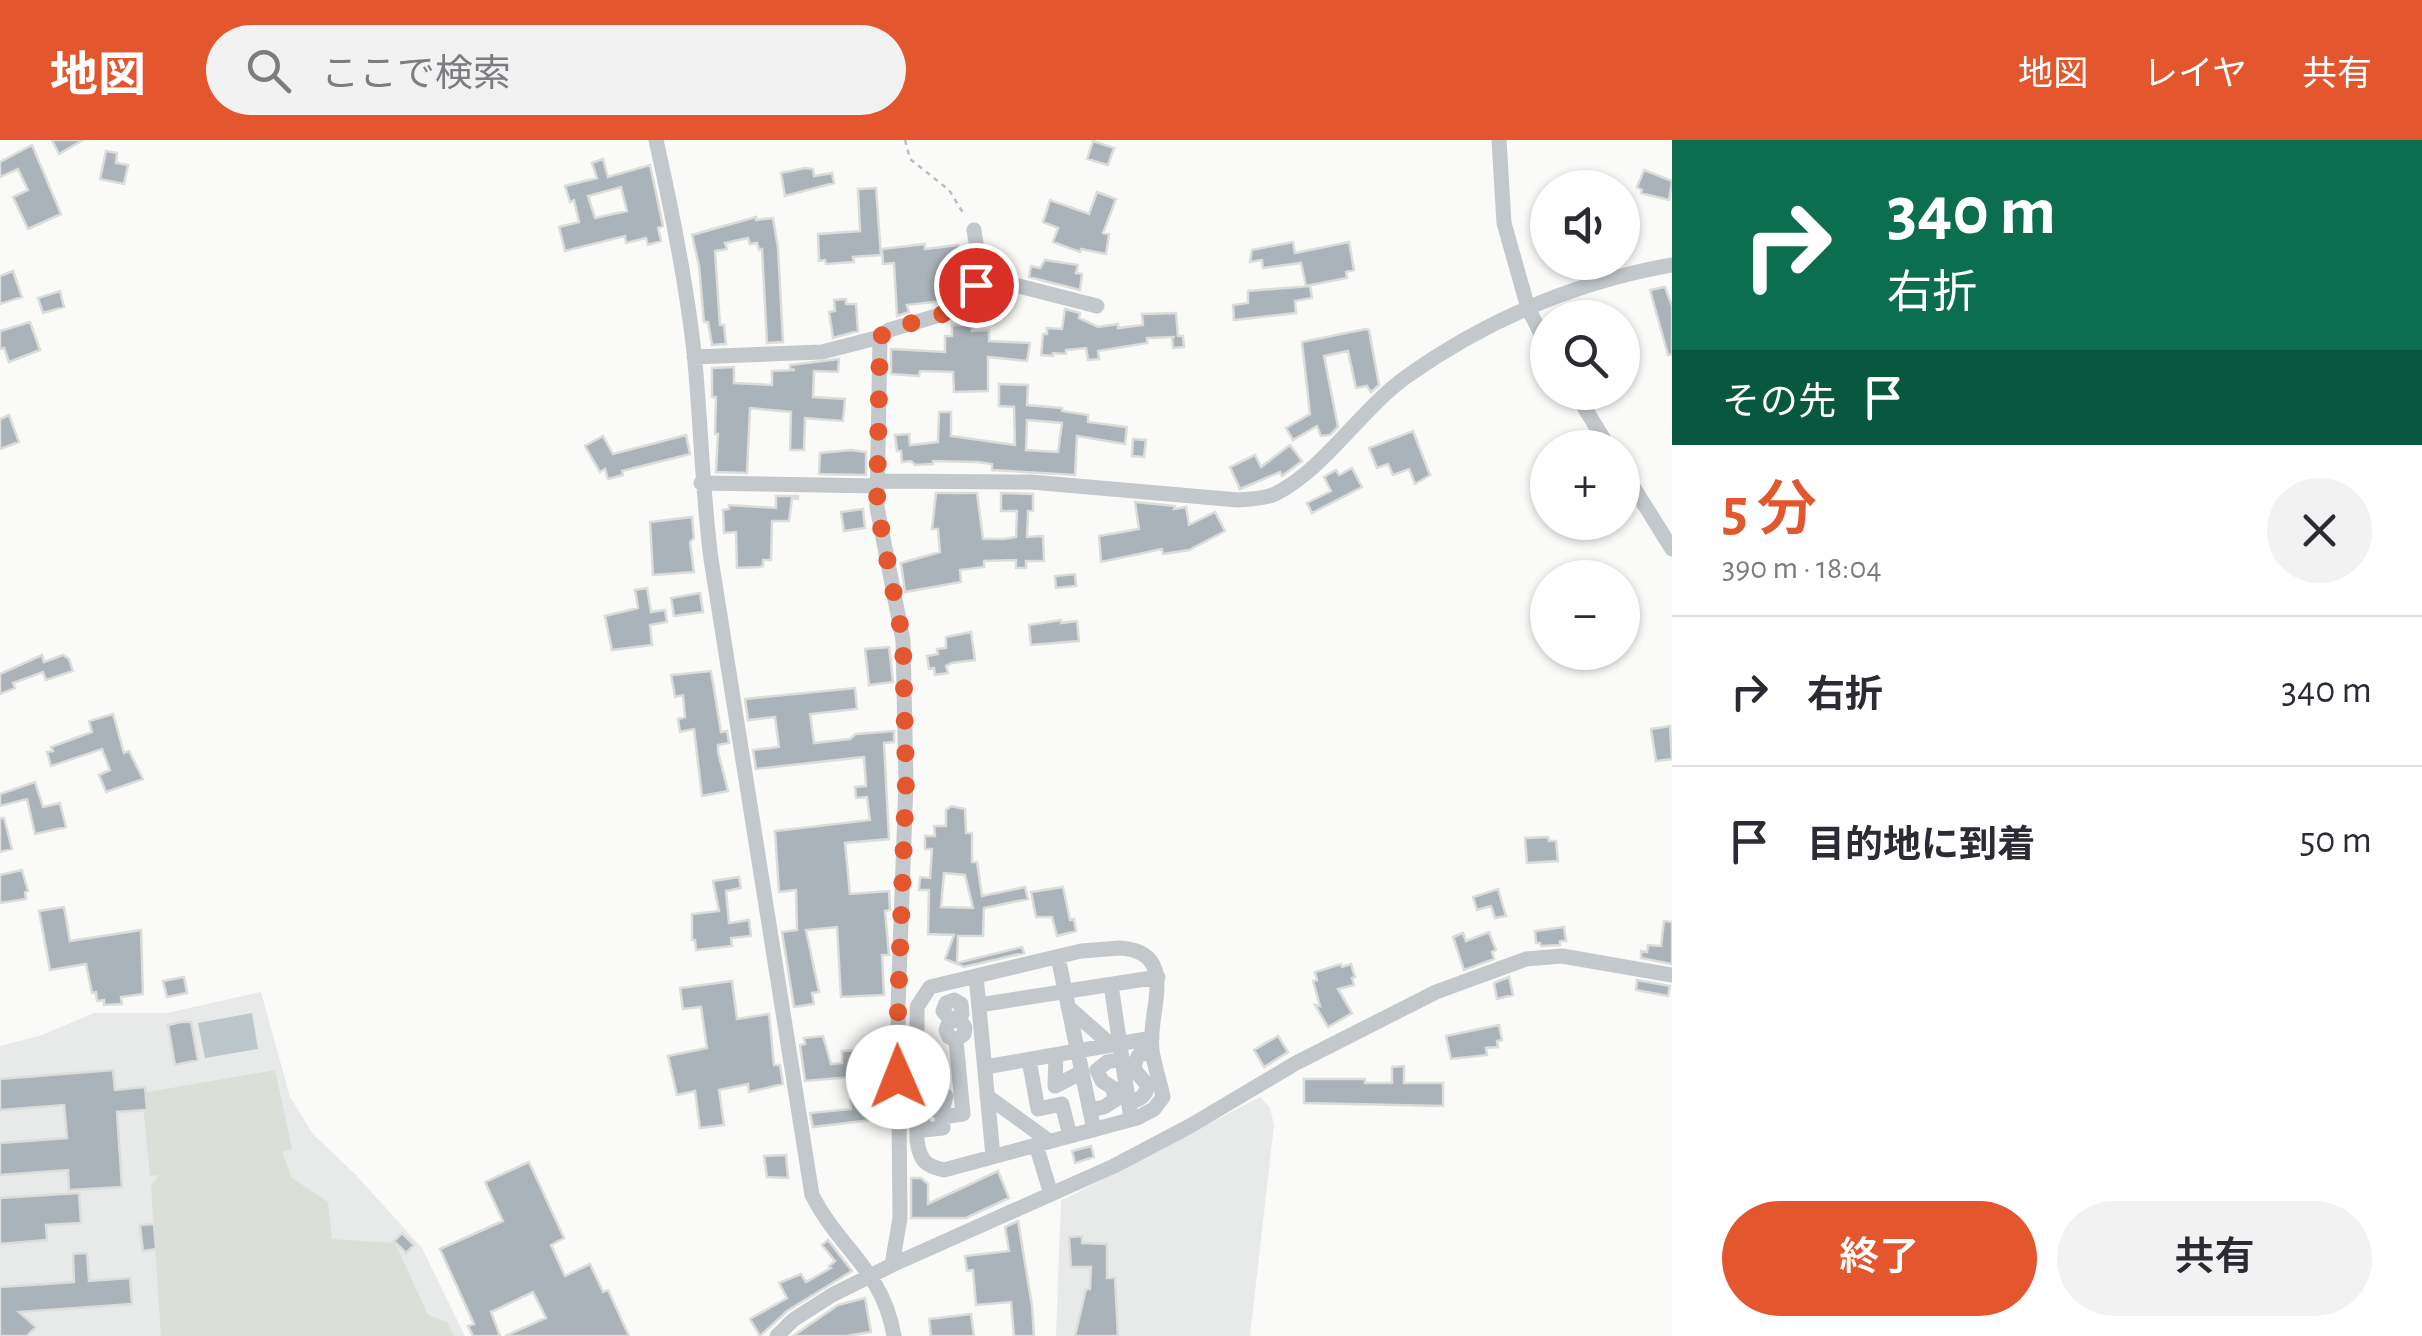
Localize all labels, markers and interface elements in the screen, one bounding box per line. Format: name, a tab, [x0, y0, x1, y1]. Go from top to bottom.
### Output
search box	[206, 25, 906, 115]
icon: search	[241, 43, 296, 98]
text: 地図	[50, 53, 146, 101]
text: ここで検索	[321, 56, 511, 94]
text: 地図	[2018, 57, 2088, 92]
text: レイヤ	[2143, 57, 2247, 92]
text: 共有	[2302, 57, 2372, 92]
map controls	[1530, 170, 1640, 670]
button: sound	[1530, 170, 1640, 280]
text: 340 m	[1887, 177, 2056, 247]
icon: right	[1722, 180, 1852, 310]
pin	[934, 243, 1019, 328]
icon: arrive	[949, 258, 1004, 313]
text: 右折	[1887, 271, 1977, 316]
button: search	[1530, 300, 1640, 410]
icon: arrive	[1856, 370, 1911, 425]
text: その先	[1722, 384, 1836, 422]
button: +	[1530, 430, 1640, 540]
button: close	[2267, 478, 2372, 583]
text: 5 分	[1722, 481, 1817, 541]
text: 390 m · 18:04	[1722, 552, 1882, 584]
button: −	[1530, 560, 1640, 670]
icon: right	[1722, 664, 1777, 719]
text: 340 m	[2281, 672, 2372, 710]
text: 右折	[1807, 677, 1883, 715]
icon: arrive	[1722, 814, 1777, 869]
text: 50 m	[2299, 822, 2372, 860]
text: 目的地に到着	[1807, 827, 2035, 865]
position arrow	[846, 1025, 950, 1129]
button: 終了	[1722, 1201, 2037, 1316]
button: 共有	[2057, 1201, 2372, 1316]

